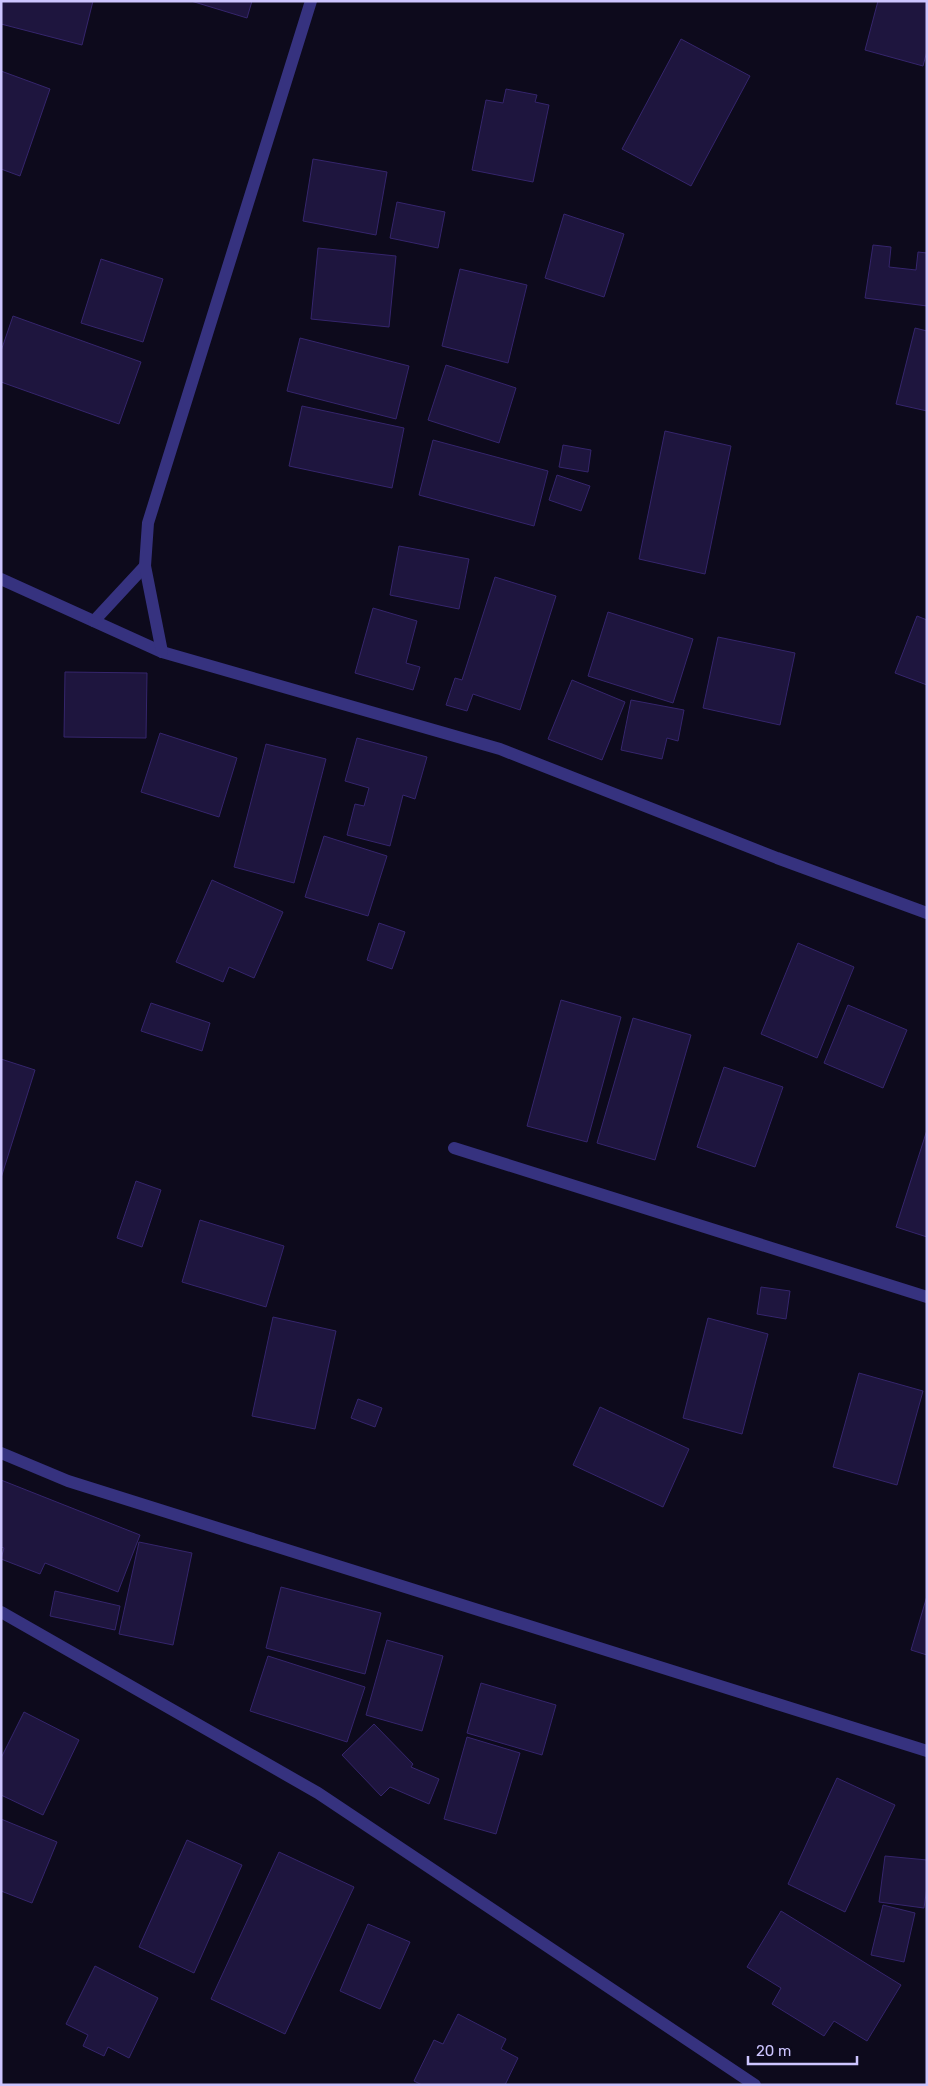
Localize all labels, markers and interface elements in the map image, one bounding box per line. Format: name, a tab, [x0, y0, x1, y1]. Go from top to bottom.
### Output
scale bar	[748, 2034, 857, 2066]
text: 20 m	[756, 2042, 791, 2060]

